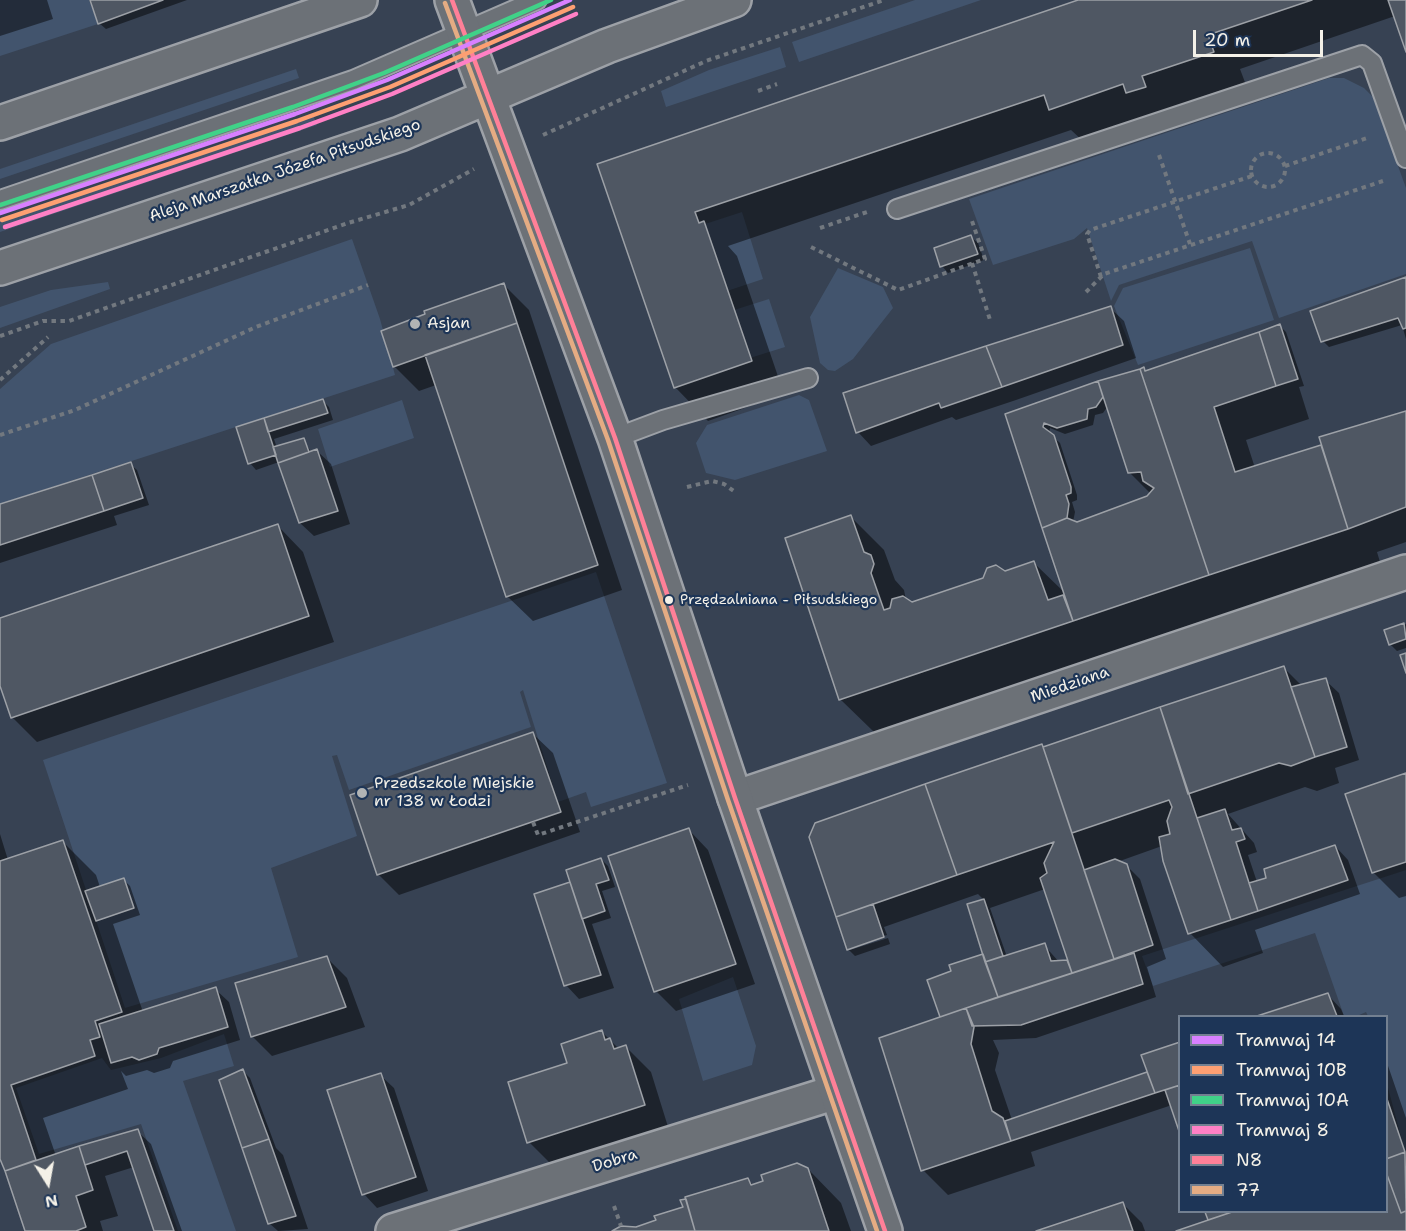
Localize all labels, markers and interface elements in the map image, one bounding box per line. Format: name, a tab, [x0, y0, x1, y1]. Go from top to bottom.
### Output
scale bar	[1196, 18, 1326, 56]
text: 20 m	[1204, 28, 1250, 52]
street label: Aleja Marszałka Józefa Piłsudskiego	[147, 115, 423, 227]
place label: Asjan	[427, 314, 470, 334]
marker: Asjan	[408, 317, 422, 331]
place label: Przędzalniana - Piłsudskiego	[680, 592, 877, 608]
marker: Przędzalniana - Piłsudskiego	[663, 594, 675, 606]
street label: Miedziana	[1028, 663, 1112, 707]
place label: Przedszkole Miejskie nr 138 w Łodzi	[374, 774, 535, 812]
marker: Przedszkole Miejskie nr 138 w Łodzi	[355, 786, 369, 800]
legend	[1178, 1015, 1388, 1213]
text: Tramwaj 14	[1236, 1028, 1336, 1052]
text: Tramwaj 10B	[1236, 1058, 1347, 1082]
text: Tramwaj 10A	[1236, 1088, 1349, 1112]
text: Tramwaj 8	[1236, 1118, 1329, 1142]
street label: Dobra	[590, 1145, 640, 1177]
text: N8	[1236, 1148, 1262, 1172]
north arrow	[18, 1153, 78, 1213]
text: 77	[1236, 1178, 1260, 1202]
text: N	[43, 1190, 60, 1213]

